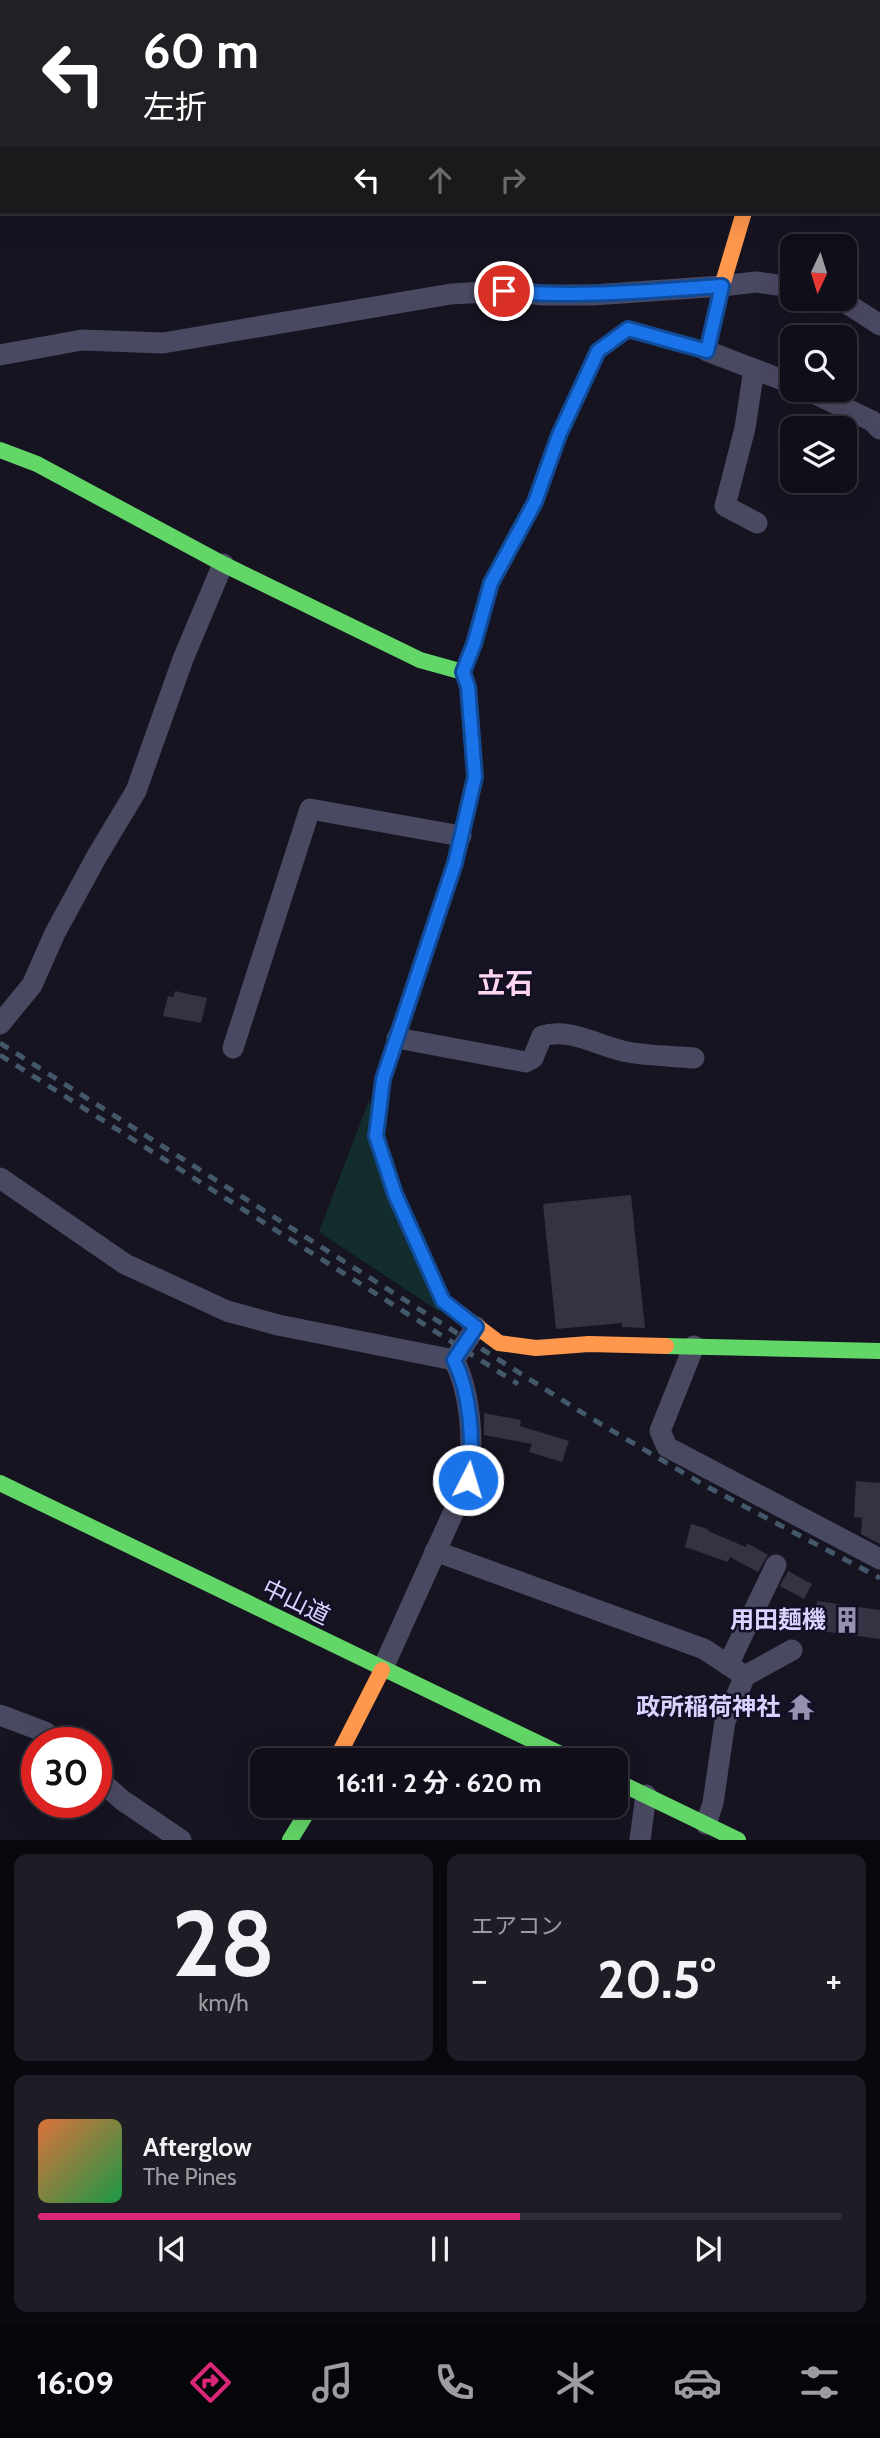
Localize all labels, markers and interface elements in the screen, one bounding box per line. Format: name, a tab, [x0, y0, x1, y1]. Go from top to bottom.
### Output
text: 60 m	[143, 21, 259, 80]
icon: left	[28, 28, 119, 119]
text: 左折	[143, 87, 207, 126]
icon: left	[348, 161, 386, 199]
icon: ahead	[421, 161, 459, 199]
icon: right	[494, 161, 532, 199]
north arrow	[780, 234, 858, 312]
map controls	[780, 234, 857, 493]
pin	[474, 261, 534, 321]
icon: arrive	[485, 272, 523, 310]
button: search	[780, 325, 857, 402]
button: layers	[780, 416, 857, 493]
district label: 立石	[477, 966, 533, 1000]
position arrow	[431, 1443, 505, 1517]
street label: 中山道	[258, 1573, 335, 1630]
place label: 用田麺機	[730, 1605, 826, 1634]
building icon: 用田麺機	[832, 1605, 862, 1635]
place label: 政所稲荷神社	[636, 1692, 780, 1721]
temple icon: 政所稲荷神社	[786, 1692, 816, 1722]
speed limit sign: 30	[21, 1727, 112, 1818]
text: 16:11 · 2 分 · 620 m	[336, 1767, 542, 1799]
text: 28	[172, 1888, 275, 1999]
text: エアコン	[471, 1912, 563, 1940]
text: 20.5°	[597, 1948, 716, 2011]
text: −	[471, 1956, 488, 2003]
text: +	[825, 1956, 842, 2003]
text: km/h	[198, 1989, 249, 2017]
text: Afterglow	[143, 2131, 252, 2163]
text: The Pines	[143, 2163, 237, 2191]
icon: previous	[153, 2230, 191, 2268]
icon: pause	[421, 2230, 459, 2268]
icon: next	[689, 2230, 727, 2268]
icon: directions	[186, 2358, 235, 2407]
icon: music	[308, 2358, 357, 2407]
icon: phone	[430, 2358, 479, 2407]
icon: climate	[551, 2358, 600, 2407]
icon: car	[673, 2358, 722, 2407]
icon: filters	[795, 2358, 844, 2407]
text: 16:09	[36, 2363, 114, 2402]

